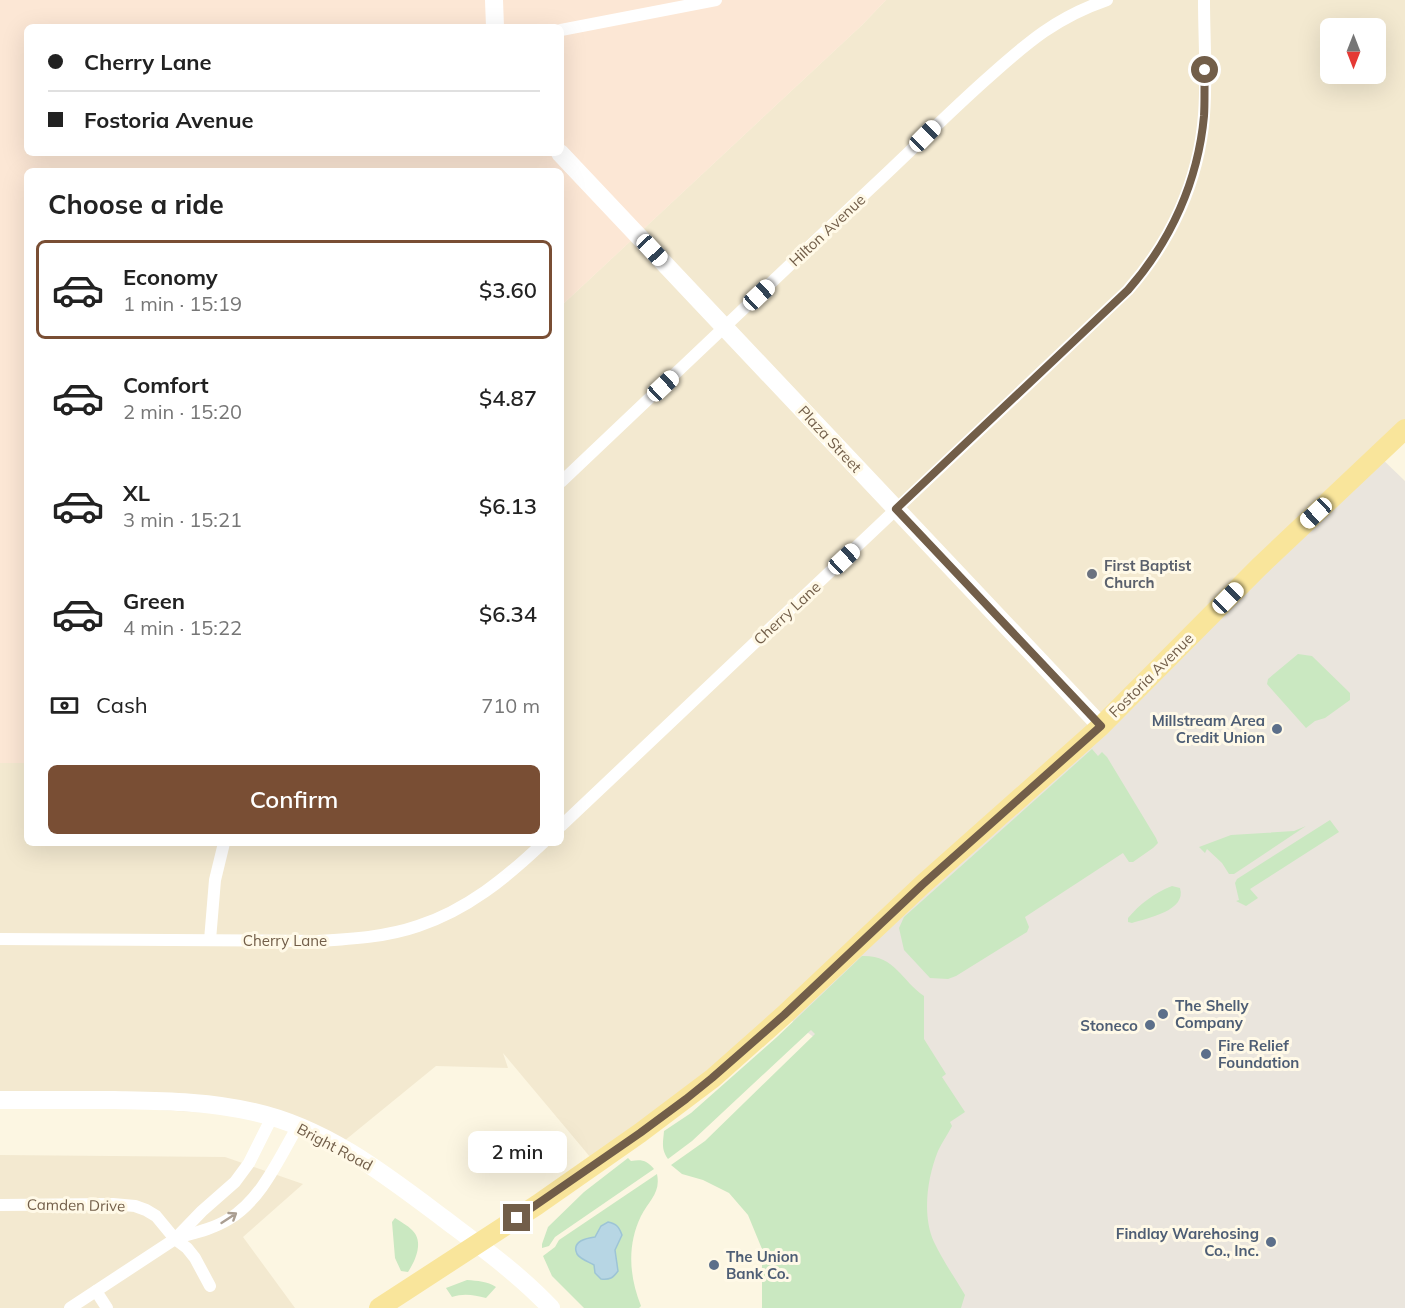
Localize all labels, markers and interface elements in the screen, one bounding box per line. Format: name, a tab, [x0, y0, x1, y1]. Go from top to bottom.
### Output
north arrow	[1320, 18, 1386, 84]
map controls	[1320, 18, 1386, 84]
text: Cherry Lane	[84, 48, 212, 76]
route start	[1191, 56, 1218, 83]
text: Fostoria Avenue	[84, 106, 254, 134]
car	[906, 117, 944, 155]
text: Choose a ride	[48, 187, 224, 221]
street label: Hilton Avenue	[785, 190, 869, 270]
car	[633, 231, 671, 269]
icon: car	[51, 263, 105, 317]
text: Economy	[123, 263, 218, 291]
text: $3.60	[479, 276, 537, 304]
car	[740, 276, 778, 314]
text: 1 min · 15:19	[123, 291, 242, 316]
car	[644, 367, 682, 405]
icon: car	[51, 371, 105, 425]
text: Comfort	[123, 371, 209, 399]
text: $4.87	[479, 384, 537, 412]
text: 2 min · 15:20	[123, 399, 242, 424]
street label: Plaza Street	[794, 402, 866, 476]
icon: car	[51, 479, 105, 533]
text: XL	[123, 479, 150, 507]
text: $6.13	[479, 492, 537, 520]
car	[1297, 494, 1335, 532]
text: 3 min · 15:21	[123, 507, 242, 532]
car	[825, 540, 863, 578]
place label: First Baptist Church	[1104, 556, 1191, 592]
marker: First Baptist Church	[1085, 567, 1099, 581]
street label: Cherry Lane	[750, 577, 824, 649]
car	[1209, 579, 1247, 617]
icon: car	[51, 587, 105, 641]
text: Green	[123, 587, 185, 615]
text: $6.34	[479, 600, 537, 628]
text: 4 min · 15:22	[123, 615, 242, 640]
street label: Fostoria Avenue	[1105, 629, 1197, 721]
icon: cash	[48, 689, 81, 722]
text: Cash	[96, 691, 148, 719]
text: 710 m	[481, 693, 540, 718]
place label: Millstream Area Credit Union	[1152, 711, 1265, 747]
marker: Millstream Area Credit Union	[1270, 722, 1284, 736]
button: Confirm	[48, 765, 540, 834]
street label: Cherry Lane	[243, 931, 327, 950]
place label: The Shelly Company	[1175, 996, 1249, 1032]
marker: The Shelly Company	[1156, 1007, 1170, 1021]
place label: Stoneco	[1080, 1016, 1138, 1035]
marker: Stoneco	[1143, 1018, 1157, 1032]
place label: Fire Relief Foundation	[1218, 1036, 1299, 1072]
marker: Fire Relief Foundation	[1199, 1047, 1213, 1061]
street label: Bright Road	[294, 1119, 376, 1175]
callout: 2 min	[468, 1131, 566, 1173]
text: 2 min	[492, 1139, 543, 1164]
street label: Camden Drive	[27, 1195, 125, 1215]
route end	[503, 1204, 530, 1231]
one-way arrow	[221, 1211, 238, 1224]
place label: Findlay Warehosing Co., Inc.	[1116, 1224, 1259, 1260]
marker: Findlay Warehosing Co., Inc.	[1264, 1235, 1278, 1249]
place label: The Union Bank Co.	[726, 1247, 799, 1283]
marker: The Union Bank Co.	[707, 1258, 721, 1272]

